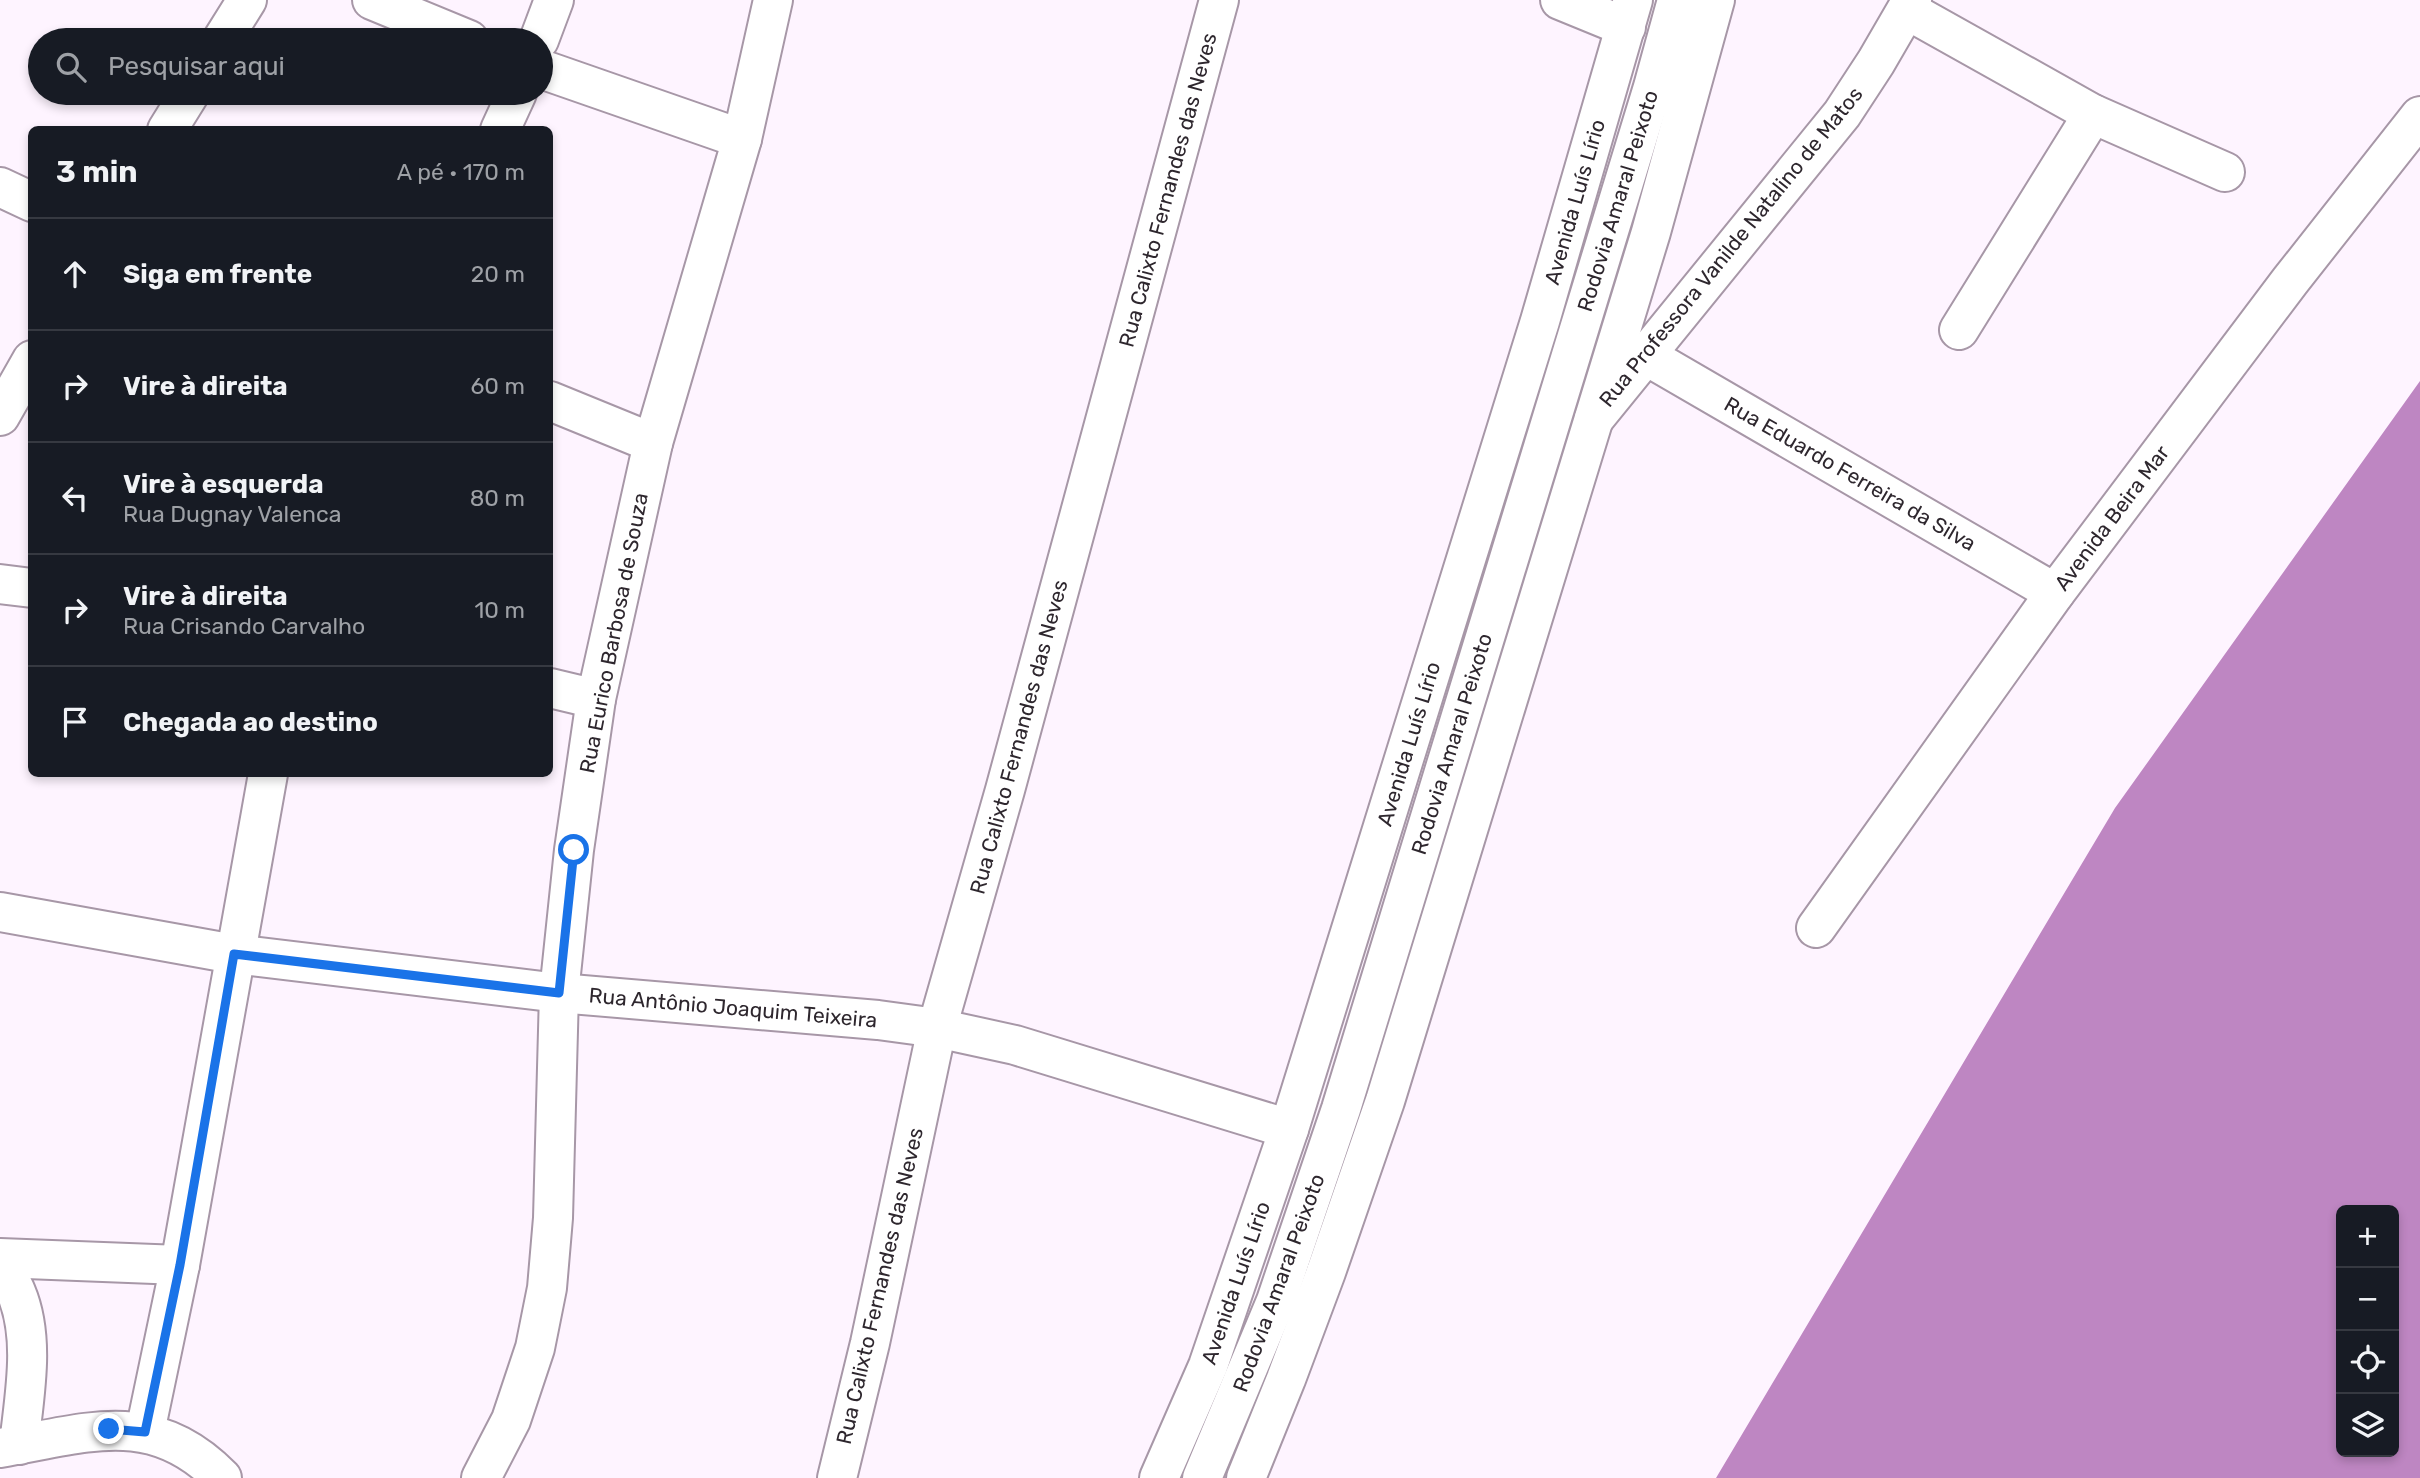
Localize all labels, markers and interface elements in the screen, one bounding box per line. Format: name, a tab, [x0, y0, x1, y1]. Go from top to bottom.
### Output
search box	[28, 28, 553, 105]
street label: Rua Calixto Fernandes das Neves	[1113, 30, 1222, 350]
icon: search	[52, 48, 90, 86]
text: Pesquisar aqui	[108, 51, 285, 82]
street label: Rua Professora Vanilde Natalino de Matos	[1594, 82, 1868, 412]
street label: Rodovia Amaral Peixoto	[1572, 87, 1663, 315]
street label: Avenida Luís Lírio	[1539, 116, 1610, 287]
text: 3 min	[56, 154, 138, 190]
text: A pé · 170 m	[397, 158, 525, 186]
icon: ahead	[56, 255, 94, 293]
text: Siga em frente	[123, 259, 312, 290]
text: 20 m	[471, 260, 525, 288]
icon: right	[56, 367, 94, 405]
text: Vire à direita	[123, 371, 288, 402]
text: 60 m	[470, 372, 525, 400]
street label: Rua Eduardo Ferreira da Silva	[1720, 391, 1980, 556]
street label: Avenida Beira Mar	[2049, 440, 2174, 595]
text: Vire à esquerda	[123, 469, 324, 500]
icon: left	[56, 479, 94, 517]
text: 80 m	[470, 484, 525, 512]
street label: Rua Eurico Barbosa de Souza	[574, 490, 653, 775]
text: Rua Dugnay Valenca	[123, 500, 341, 528]
street label: Rua Calixto Fernandes das Neves	[964, 577, 1073, 897]
text: Vire à direita	[123, 581, 288, 612]
icon: right	[56, 591, 94, 629]
text: 10 m	[474, 596, 525, 624]
text: Rua Crisando Carvalho	[123, 612, 365, 640]
street label: Rodovia Amaral Peixoto	[1406, 630, 1497, 858]
street label: Avenida Luís Lírio	[1372, 659, 1445, 829]
icon: arrive	[56, 703, 94, 741]
text: Chegada ao destino	[123, 707, 378, 738]
route start	[558, 834, 589, 865]
street label: Rua Antônio Joaquim Teixeira	[588, 982, 878, 1033]
street label: Rua Calixto Fernandes das Neves	[831, 1125, 928, 1447]
street label: Rodovia Amaral Peixoto	[1227, 1170, 1330, 1395]
street label: Avenida Luís Lírio	[1196, 1198, 1275, 1368]
map controls	[2336, 1205, 2399, 1457]
button: +	[2336, 1205, 2399, 1268]
button: −	[2336, 1268, 2399, 1331]
button: locate	[2336, 1331, 2399, 1394]
button: layers	[2336, 1394, 2399, 1457]
route end	[93, 1413, 124, 1444]

